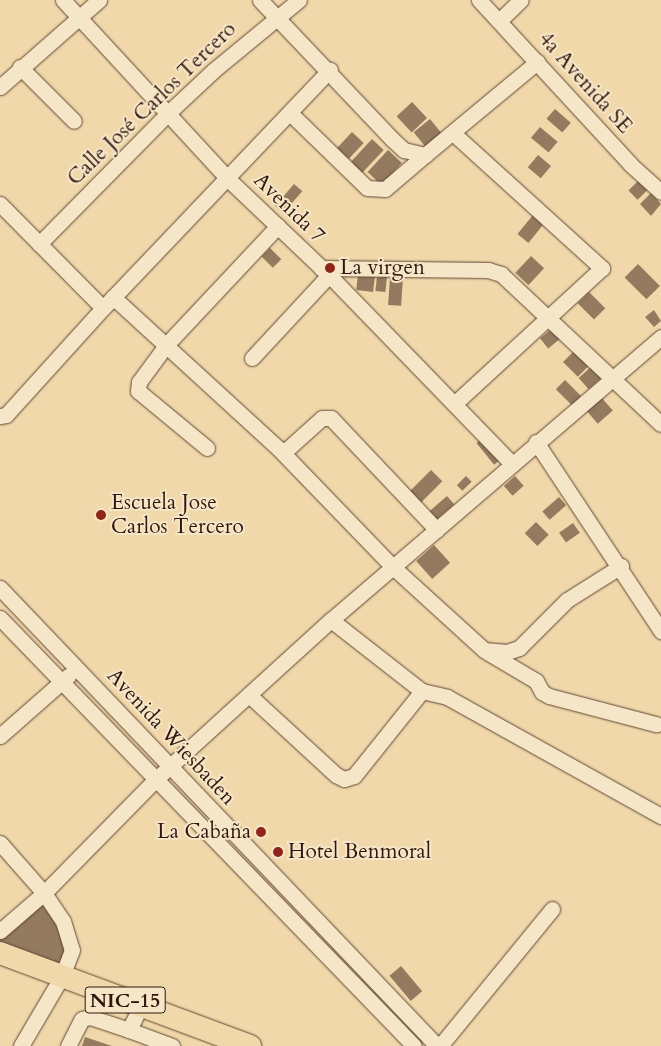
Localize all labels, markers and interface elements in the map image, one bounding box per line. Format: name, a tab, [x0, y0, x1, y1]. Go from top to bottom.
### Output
street label: Calle José Carlos Tercero	[62, 17, 242, 191]
street label: 4a Avenida SE	[533, 27, 637, 139]
street label: Avenida 7	[248, 168, 330, 248]
place label: La virgen	[340, 255, 425, 281]
marker: La virgen	[324, 262, 336, 274]
place label: Escuela Jose Carlos Tercero	[111, 490, 244, 540]
marker: Escuela Jose Carlos Tercero	[95, 509, 107, 521]
street label: Avenida Wiesbaden	[101, 664, 241, 810]
place label: La Cabaña	[157, 819, 251, 845]
marker: La Cabaña	[255, 826, 267, 838]
place label: Hotel Benmoral	[288, 839, 431, 865]
marker: Hotel Benmoral	[272, 846, 284, 858]
road number: NIC-15	[84, 982, 166, 1018]

